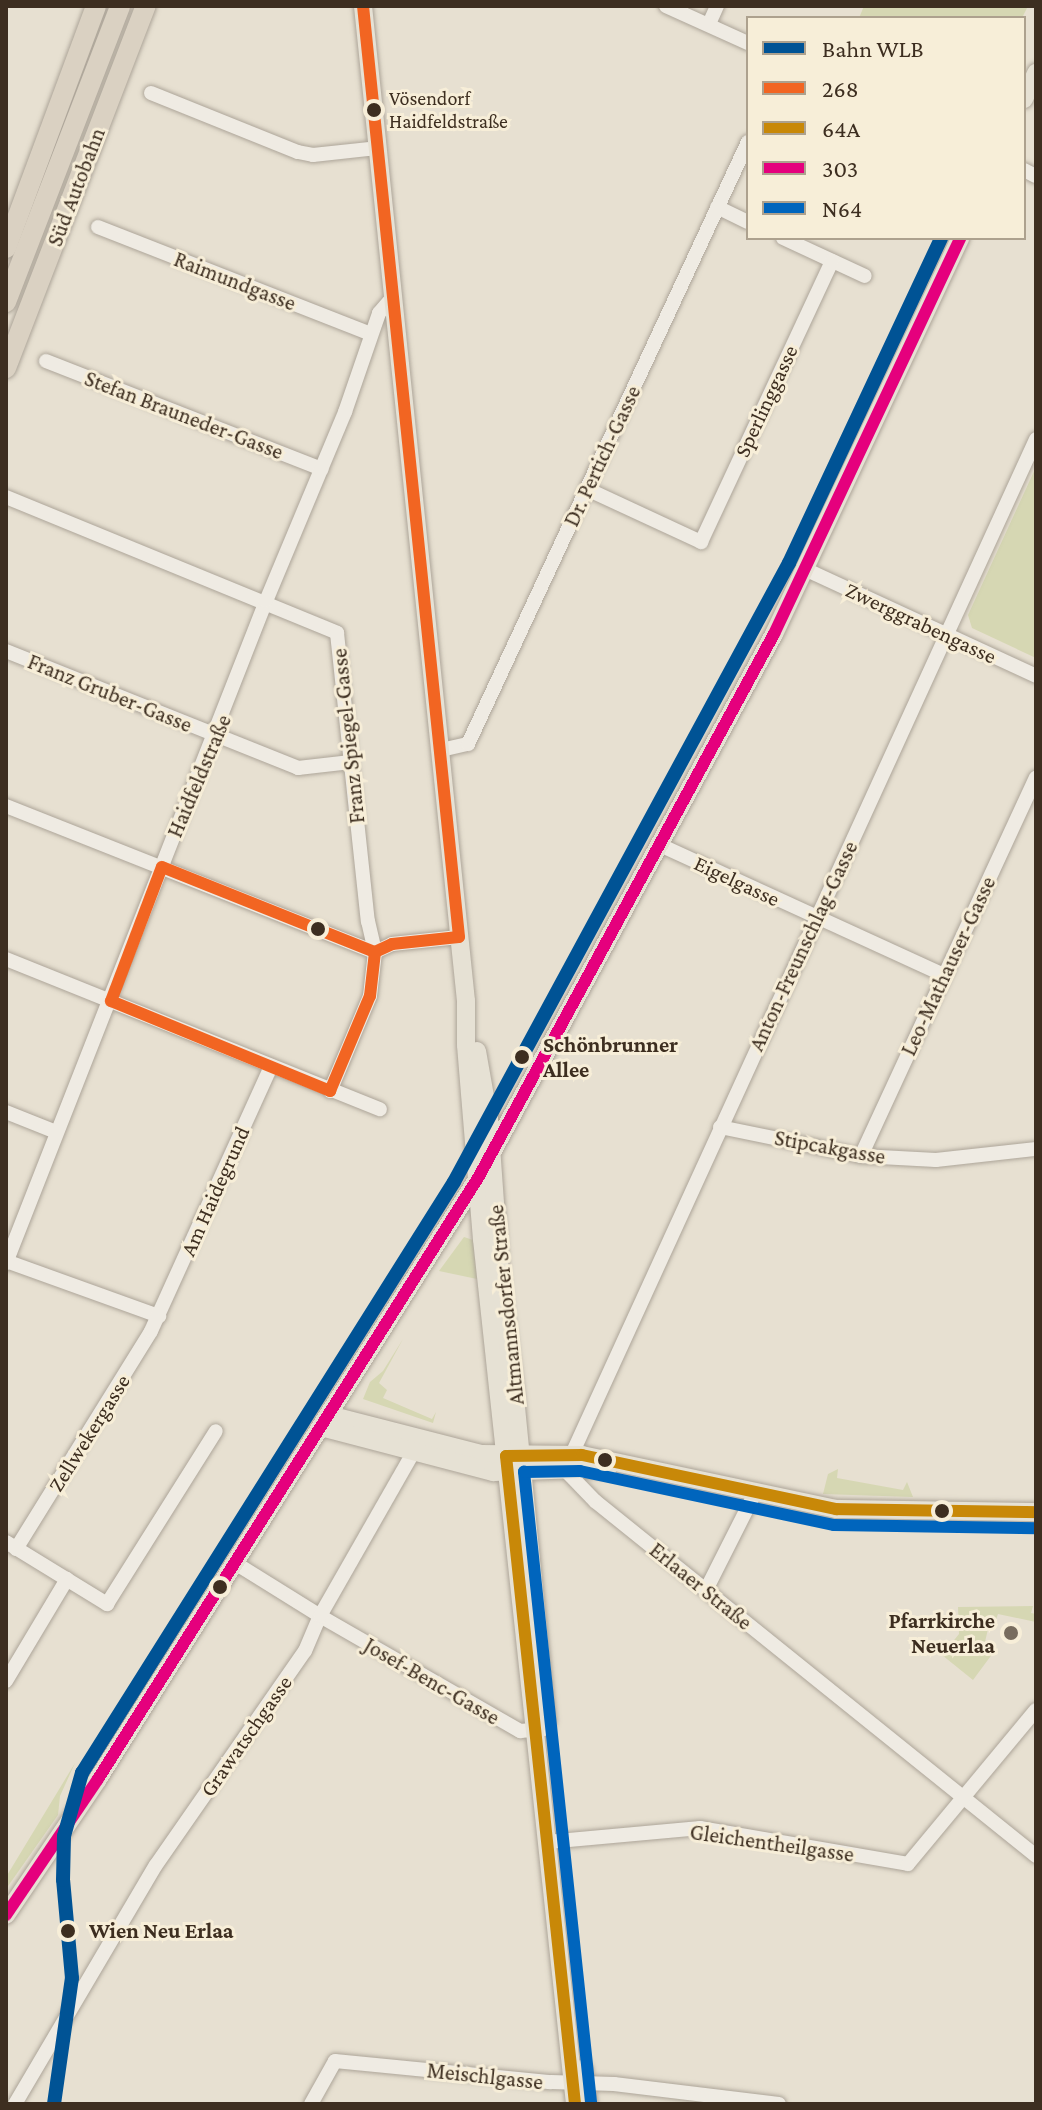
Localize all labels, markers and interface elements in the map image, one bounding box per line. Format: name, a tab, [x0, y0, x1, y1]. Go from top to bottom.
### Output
legend	[746, 16, 1026, 240]
text: Bahn WLB	[822, 35, 924, 62]
text: 268	[822, 75, 859, 102]
place label: Vösendorf Haidfeldstraße	[389, 86, 508, 133]
marker: Vösendorf Haidfeldstraße	[366, 102, 382, 118]
text: 64A	[822, 115, 860, 142]
street label: Süd Autobahn	[41, 124, 111, 250]
text: 303	[822, 155, 858, 182]
text: N64	[822, 195, 862, 222]
street label: Raimundgasse	[170, 246, 300, 316]
street label: Sperlinggasse	[729, 341, 803, 461]
street label: Stefan Brauneder-Gasse	[81, 365, 287, 465]
street label: Dr. Pertich-Gasse	[558, 381, 646, 531]
street label: Zwerggrabengasse	[841, 576, 1001, 670]
street label: Franz Spiegel-Gasse	[326, 647, 370, 825]
street label: Franz Gruber-Gasse	[24, 648, 196, 738]
street label: Haidfeldstraße	[161, 711, 237, 841]
street label: Anton-Freunschlag-Gasse	[743, 837, 863, 1055]
street label: Eigelgasse	[690, 850, 784, 912]
street label: Leo-Mathauser-Gasse	[895, 872, 1001, 1060]
unlabelled marker	[310, 921, 326, 937]
place label: Schönbrunner Allee	[543, 1031, 678, 1082]
marker: Schönbrunner Allee	[508, 1043, 536, 1071]
street label: Am Haidegrund	[175, 1122, 255, 1260]
street label: Stipcakgasse	[772, 1124, 888, 1170]
street label: Altmannsdorfer Straße	[482, 1204, 530, 1406]
street label: Zellwekergasse	[42, 1369, 136, 1497]
unlabelled marker	[597, 1452, 613, 1468]
unlabelled marker	[934, 1503, 950, 1519]
street label: Erlaaer Straße	[644, 1537, 758, 1635]
unlabelled marker	[212, 1579, 228, 1595]
place label: Pfarrkirche Neuerlaa	[888, 1607, 995, 1658]
marker: Pfarrkirche Neuerlaa	[1002, 1624, 1020, 1642]
street label: Josef-Benc-Gasse	[360, 1632, 504, 1730]
street label: Grawatschgasse	[195, 1670, 297, 1802]
street label: Gleichentheilgasse	[688, 1818, 856, 1868]
marker: Wien Neu Erlaa	[54, 1917, 82, 1945]
place label: Wien Neu Erlaa	[89, 1918, 234, 1944]
street label: Meischlgasse	[426, 2057, 544, 2095]

